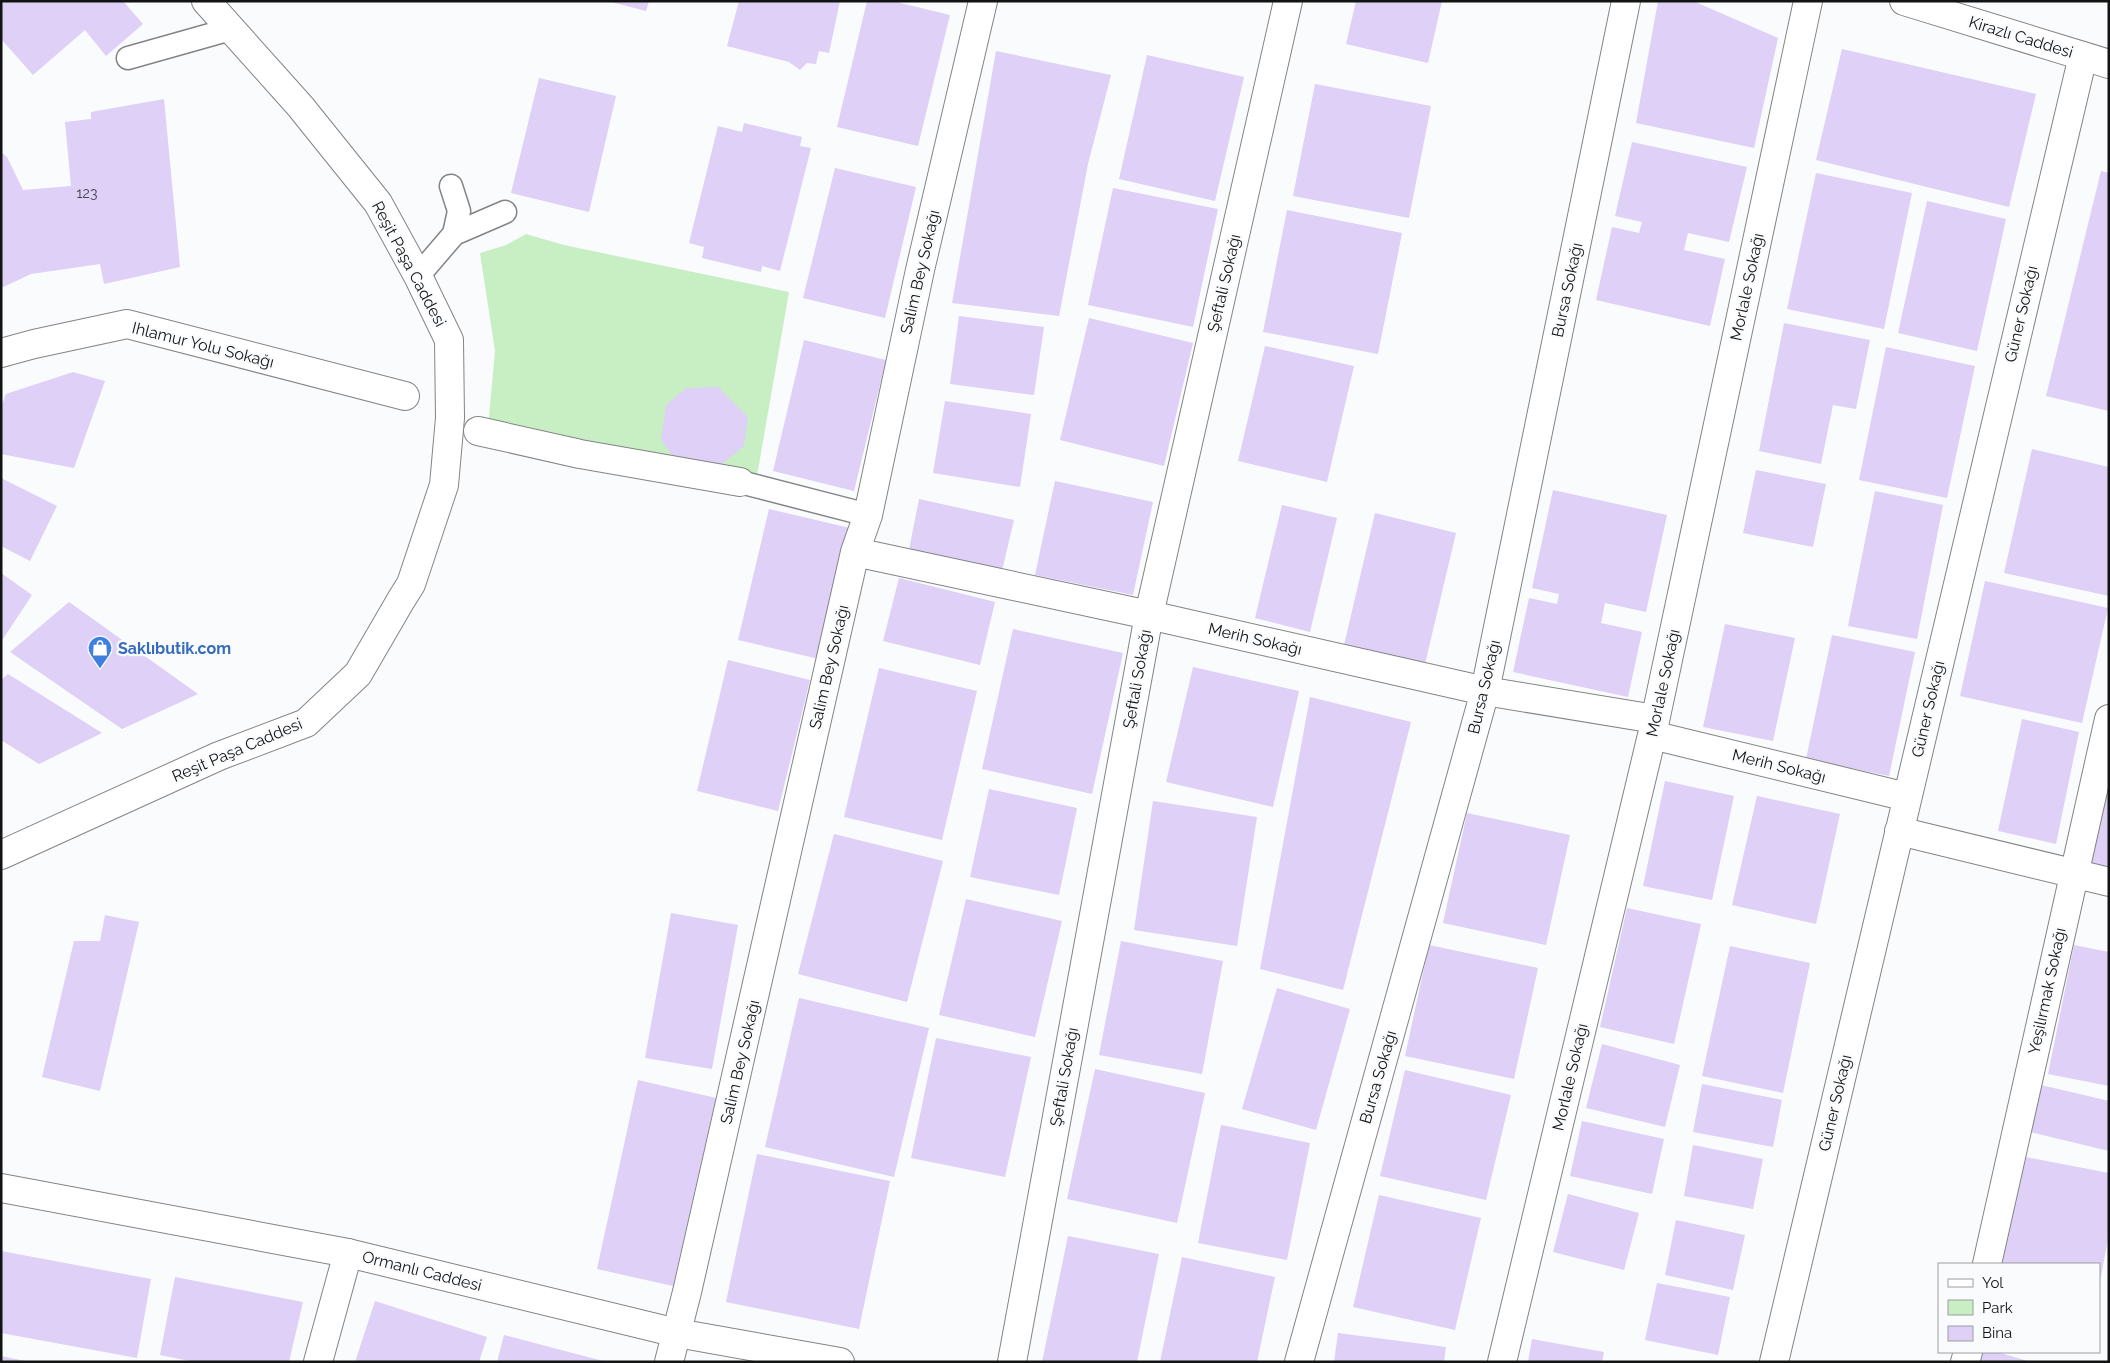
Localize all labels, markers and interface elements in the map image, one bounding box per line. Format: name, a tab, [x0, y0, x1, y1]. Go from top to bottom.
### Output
street label: Kirazlı Caddesi	[1967, 12, 2075, 62]
house number: 123	[77, 185, 97, 201]
street label: Reşit Paşa Caddesi	[368, 198, 450, 330]
street label: Salim Bey Sokağı	[896, 208, 944, 336]
street label: Morlale Sokağı	[1726, 231, 1768, 343]
street label: Şeftali Sokağı	[1203, 232, 1245, 334]
street label: Bursa Sokağı	[1548, 241, 1586, 339]
street label: Güner Sokağı	[2001, 264, 2041, 364]
street label: Ihlamur Yolu Sokağı	[130, 318, 276, 372]
street label: Salim Bey Sokağı	[805, 603, 853, 731]
street label: Merih Sokağı	[1206, 619, 1304, 659]
street label: Morlale Sokağı	[1642, 627, 1684, 739]
street label: Şeftali Sokağı	[1119, 628, 1155, 730]
shop icon: Saklıbutik.com	[87, 635, 113, 669]
street label: Bursa Sokağı	[1464, 638, 1504, 736]
place label: Saklıbutik.com	[118, 639, 231, 658]
street label: Güner Sokağı	[1908, 659, 1948, 759]
street label: Reşit Paşa Caddesi	[169, 714, 305, 786]
street label: Merih Sokağı	[1730, 745, 1828, 787]
street label: Yeşilırmak Sokağı	[2024, 926, 2070, 1056]
street label: Salim Bey Sokağı	[716, 998, 764, 1126]
street label: Morlale Sokağı	[1548, 1021, 1592, 1133]
street label: Şeftali Sokağı	[1046, 1026, 1082, 1128]
street label: Bursa Sokağı	[1356, 1028, 1400, 1126]
street label: Güner Sokağı	[1815, 1053, 1855, 1153]
street label: Ormanlı Caddesi	[360, 1247, 484, 1295]
legend	[1938, 1263, 2100, 1353]
text: Yol	[1982, 1274, 2004, 1292]
text: Park	[1982, 1299, 2013, 1317]
text: Bina	[1982, 1324, 2012, 1342]

